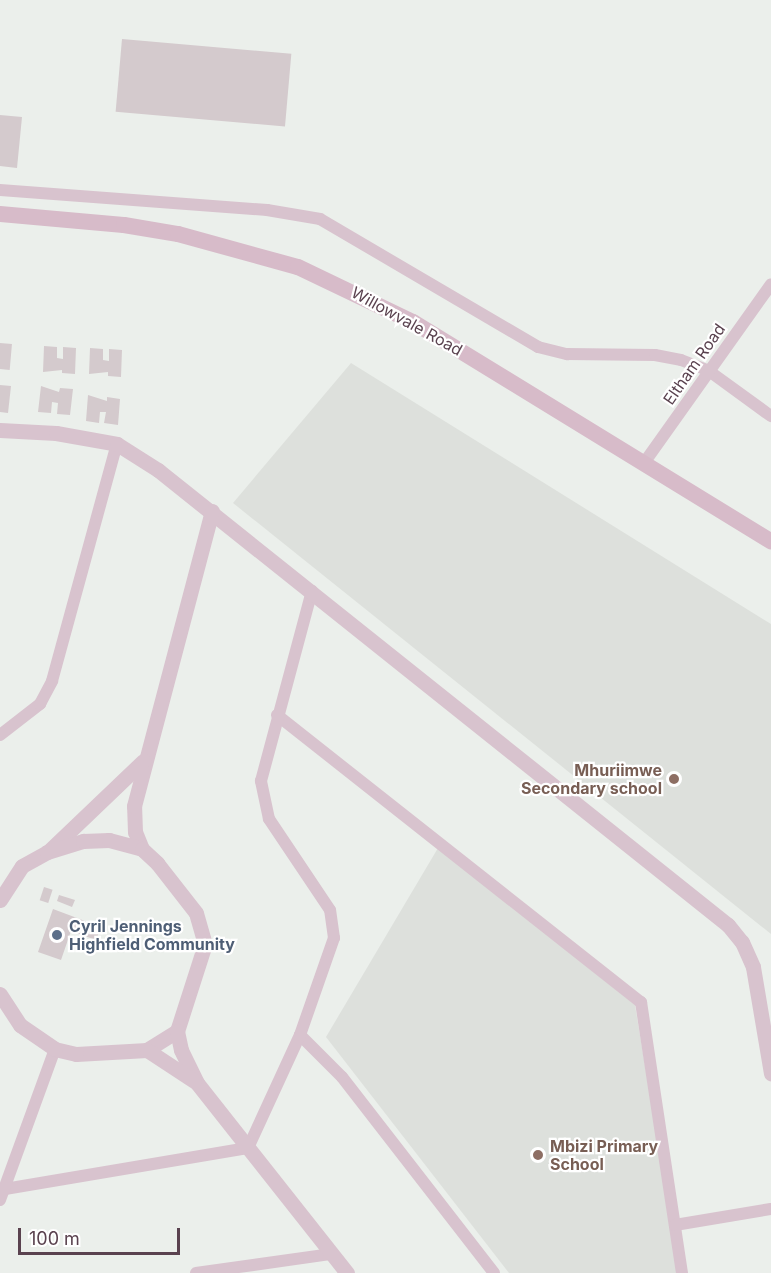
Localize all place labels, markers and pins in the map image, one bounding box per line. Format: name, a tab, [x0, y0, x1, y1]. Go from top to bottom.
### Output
place label: Mhuriimwe Secondary school	[521, 760, 662, 798]
marker: Mhuriimwe Secondary school	[667, 772, 681, 786]
place label: Cyril Jennings Highfield Community	[69, 916, 235, 954]
marker: Cyril Jennings Highfield Community	[50, 928, 64, 942]
place label: Mbizi Primary School	[550, 1136, 658, 1174]
marker: Mbizi Primary School	[531, 1148, 545, 1162]

